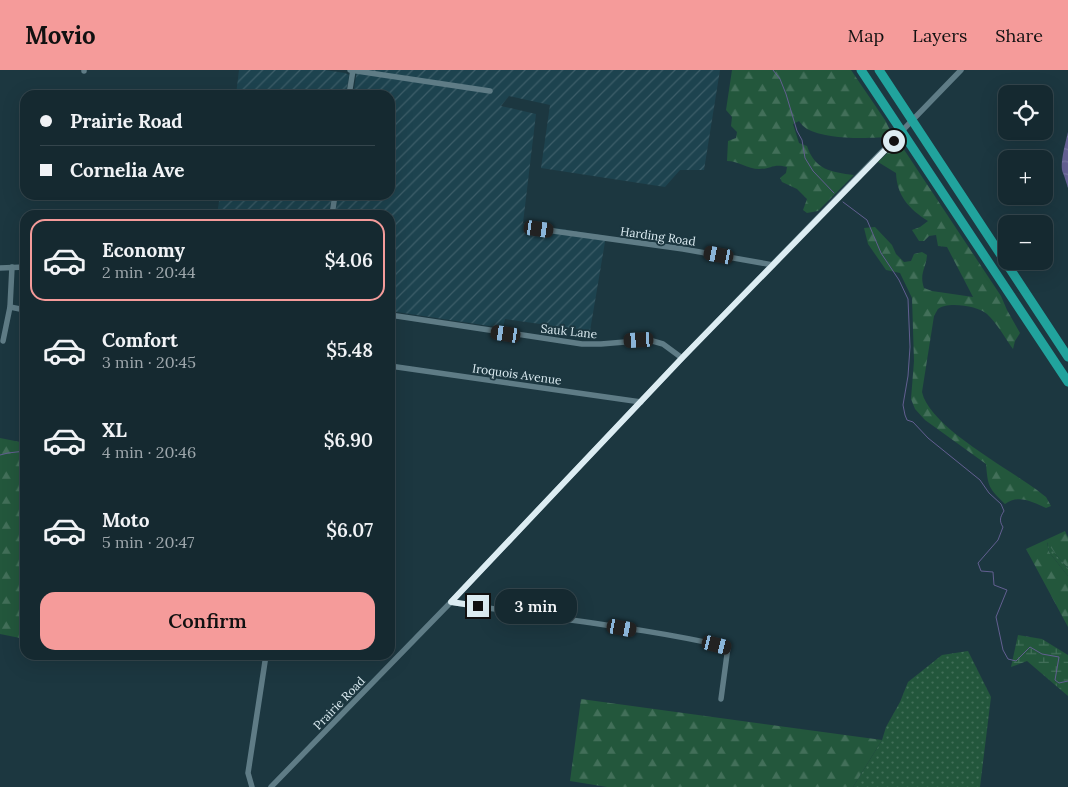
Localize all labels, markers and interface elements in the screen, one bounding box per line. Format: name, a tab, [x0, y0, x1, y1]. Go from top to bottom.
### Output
text: Movio	[25, 20, 96, 51]
text: Map	[848, 24, 884, 47]
text: Layers	[912, 24, 967, 47]
text: Share	[995, 24, 1043, 47]
map controls	[998, 85, 1053, 270]
button: locate	[998, 85, 1053, 140]
text: Prairie Road	[70, 109, 183, 133]
route start	[883, 130, 905, 152]
button: +	[998, 150, 1053, 205]
text: Cornelia Ave	[70, 158, 184, 182]
button: −	[998, 215, 1053, 270]
car	[523, 219, 554, 239]
street label: Harding Road	[619, 223, 697, 249]
icon: car	[42, 238, 87, 283]
text: Economy	[102, 238, 185, 262]
car	[702, 245, 735, 265]
text: $4.06	[325, 248, 373, 272]
text: 2 min · 20:44	[102, 262, 196, 282]
street label: Sauk Lane	[540, 321, 599, 341]
car	[490, 324, 521, 344]
icon: car	[42, 328, 87, 373]
text: Comfort	[102, 328, 178, 352]
car	[623, 332, 654, 348]
text: $5.48	[326, 338, 373, 362]
text: 3 min · 20:45	[102, 352, 196, 372]
street label: Iroquois Avenue	[471, 360, 563, 388]
icon: car	[42, 418, 87, 463]
text: XL	[102, 418, 127, 442]
text: $6.90	[324, 428, 373, 452]
text: 4 min · 20:46	[102, 442, 196, 462]
icon: car	[42, 508, 87, 553]
text: Moto	[102, 508, 149, 532]
text: $6.07	[326, 518, 373, 542]
text: 5 min · 20:47	[102, 532, 194, 552]
callout: 3 min	[496, 588, 578, 624]
button: Confirm	[40, 592, 375, 650]
route end	[467, 595, 489, 617]
text: 3 min	[515, 596, 557, 616]
car	[605, 618, 638, 638]
car	[700, 634, 733, 656]
street label: Prairie Road	[310, 673, 368, 733]

